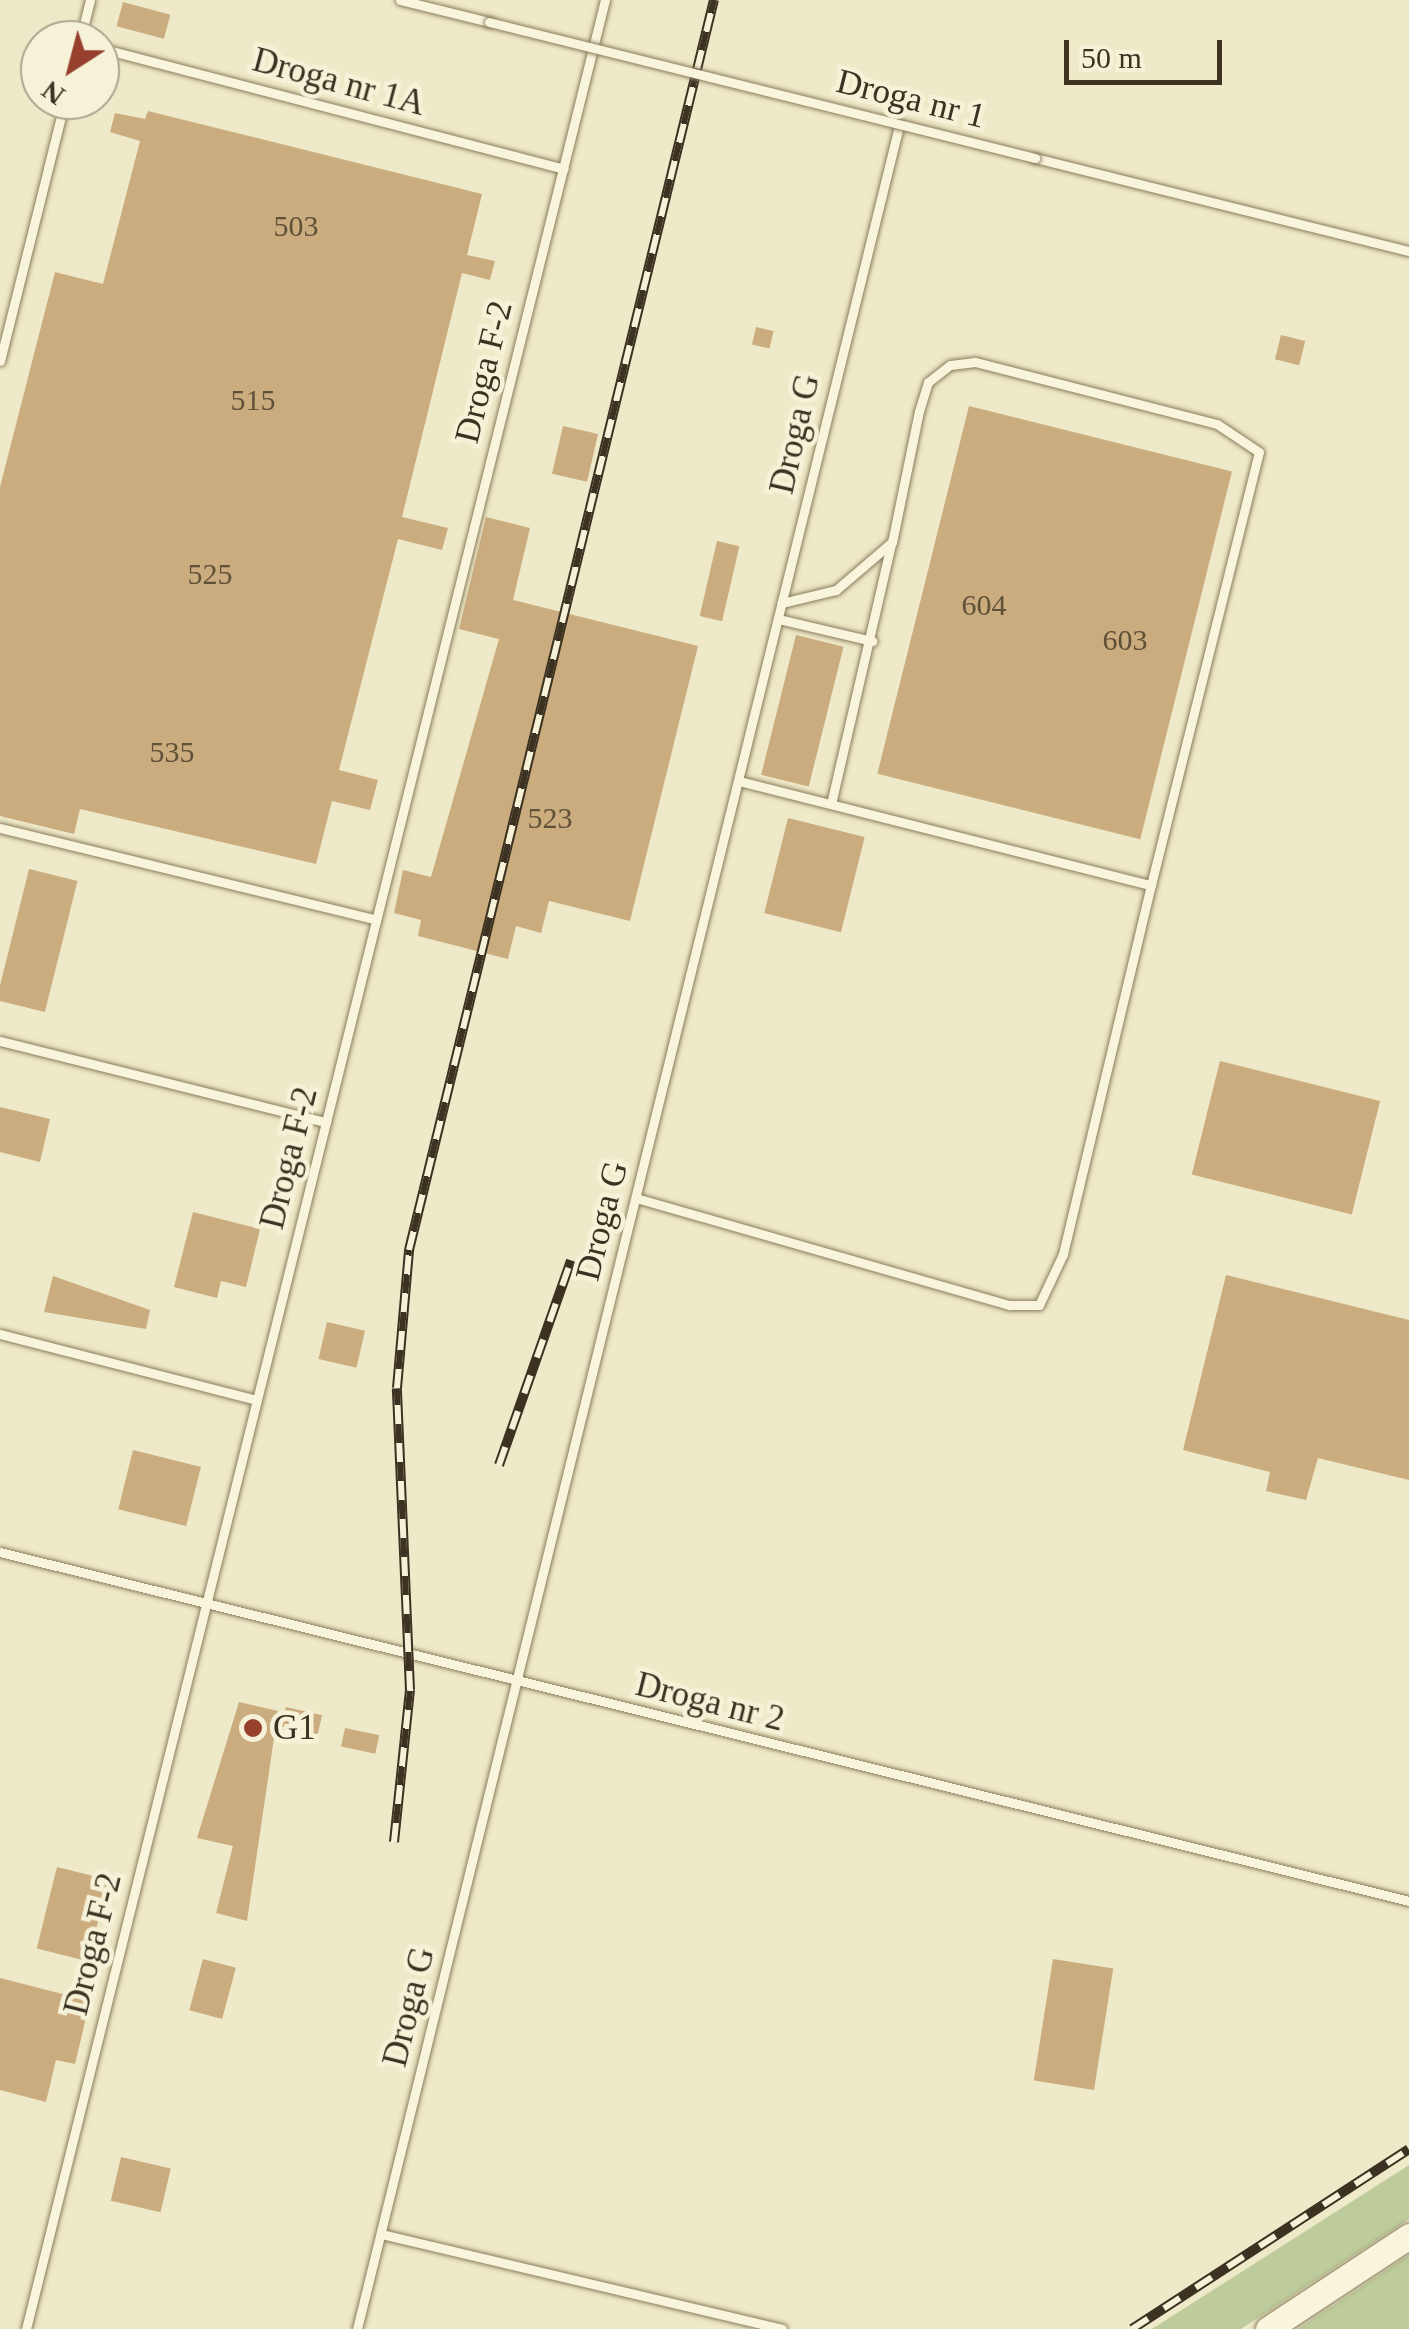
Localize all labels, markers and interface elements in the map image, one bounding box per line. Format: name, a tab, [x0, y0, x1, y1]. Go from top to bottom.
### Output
north arrow	[20, 20, 120, 120]
scale bar	[1069, 20, 1226, 82]
street label: Droga nr 1A	[248, 39, 430, 125]
text: 50 m	[1081, 41, 1142, 74]
street label: Droga nr 1	[832, 60, 990, 138]
text: N	[36, 75, 71, 112]
house number: 503	[274, 208, 318, 244]
street label: Droga F-2	[446, 297, 522, 447]
street label: Droga G	[761, 370, 829, 498]
house number: 515	[230, 382, 276, 418]
house number: 525	[188, 556, 232, 592]
house number: 604	[962, 587, 1006, 623]
house number: 603	[1102, 622, 1148, 658]
house number: 535	[150, 734, 194, 770]
house number: 523	[528, 800, 572, 836]
street label: Droga F-2	[251, 1083, 327, 1233]
street label: Droga G	[567, 1157, 637, 1285]
street label: Droga nr 2	[631, 1663, 789, 1741]
place label: G1	[273, 1707, 316, 1749]
marker: G1	[242, 1717, 264, 1739]
street label: Droga F-2	[55, 1869, 131, 2019]
street label: Droga G	[374, 1943, 444, 2071]

